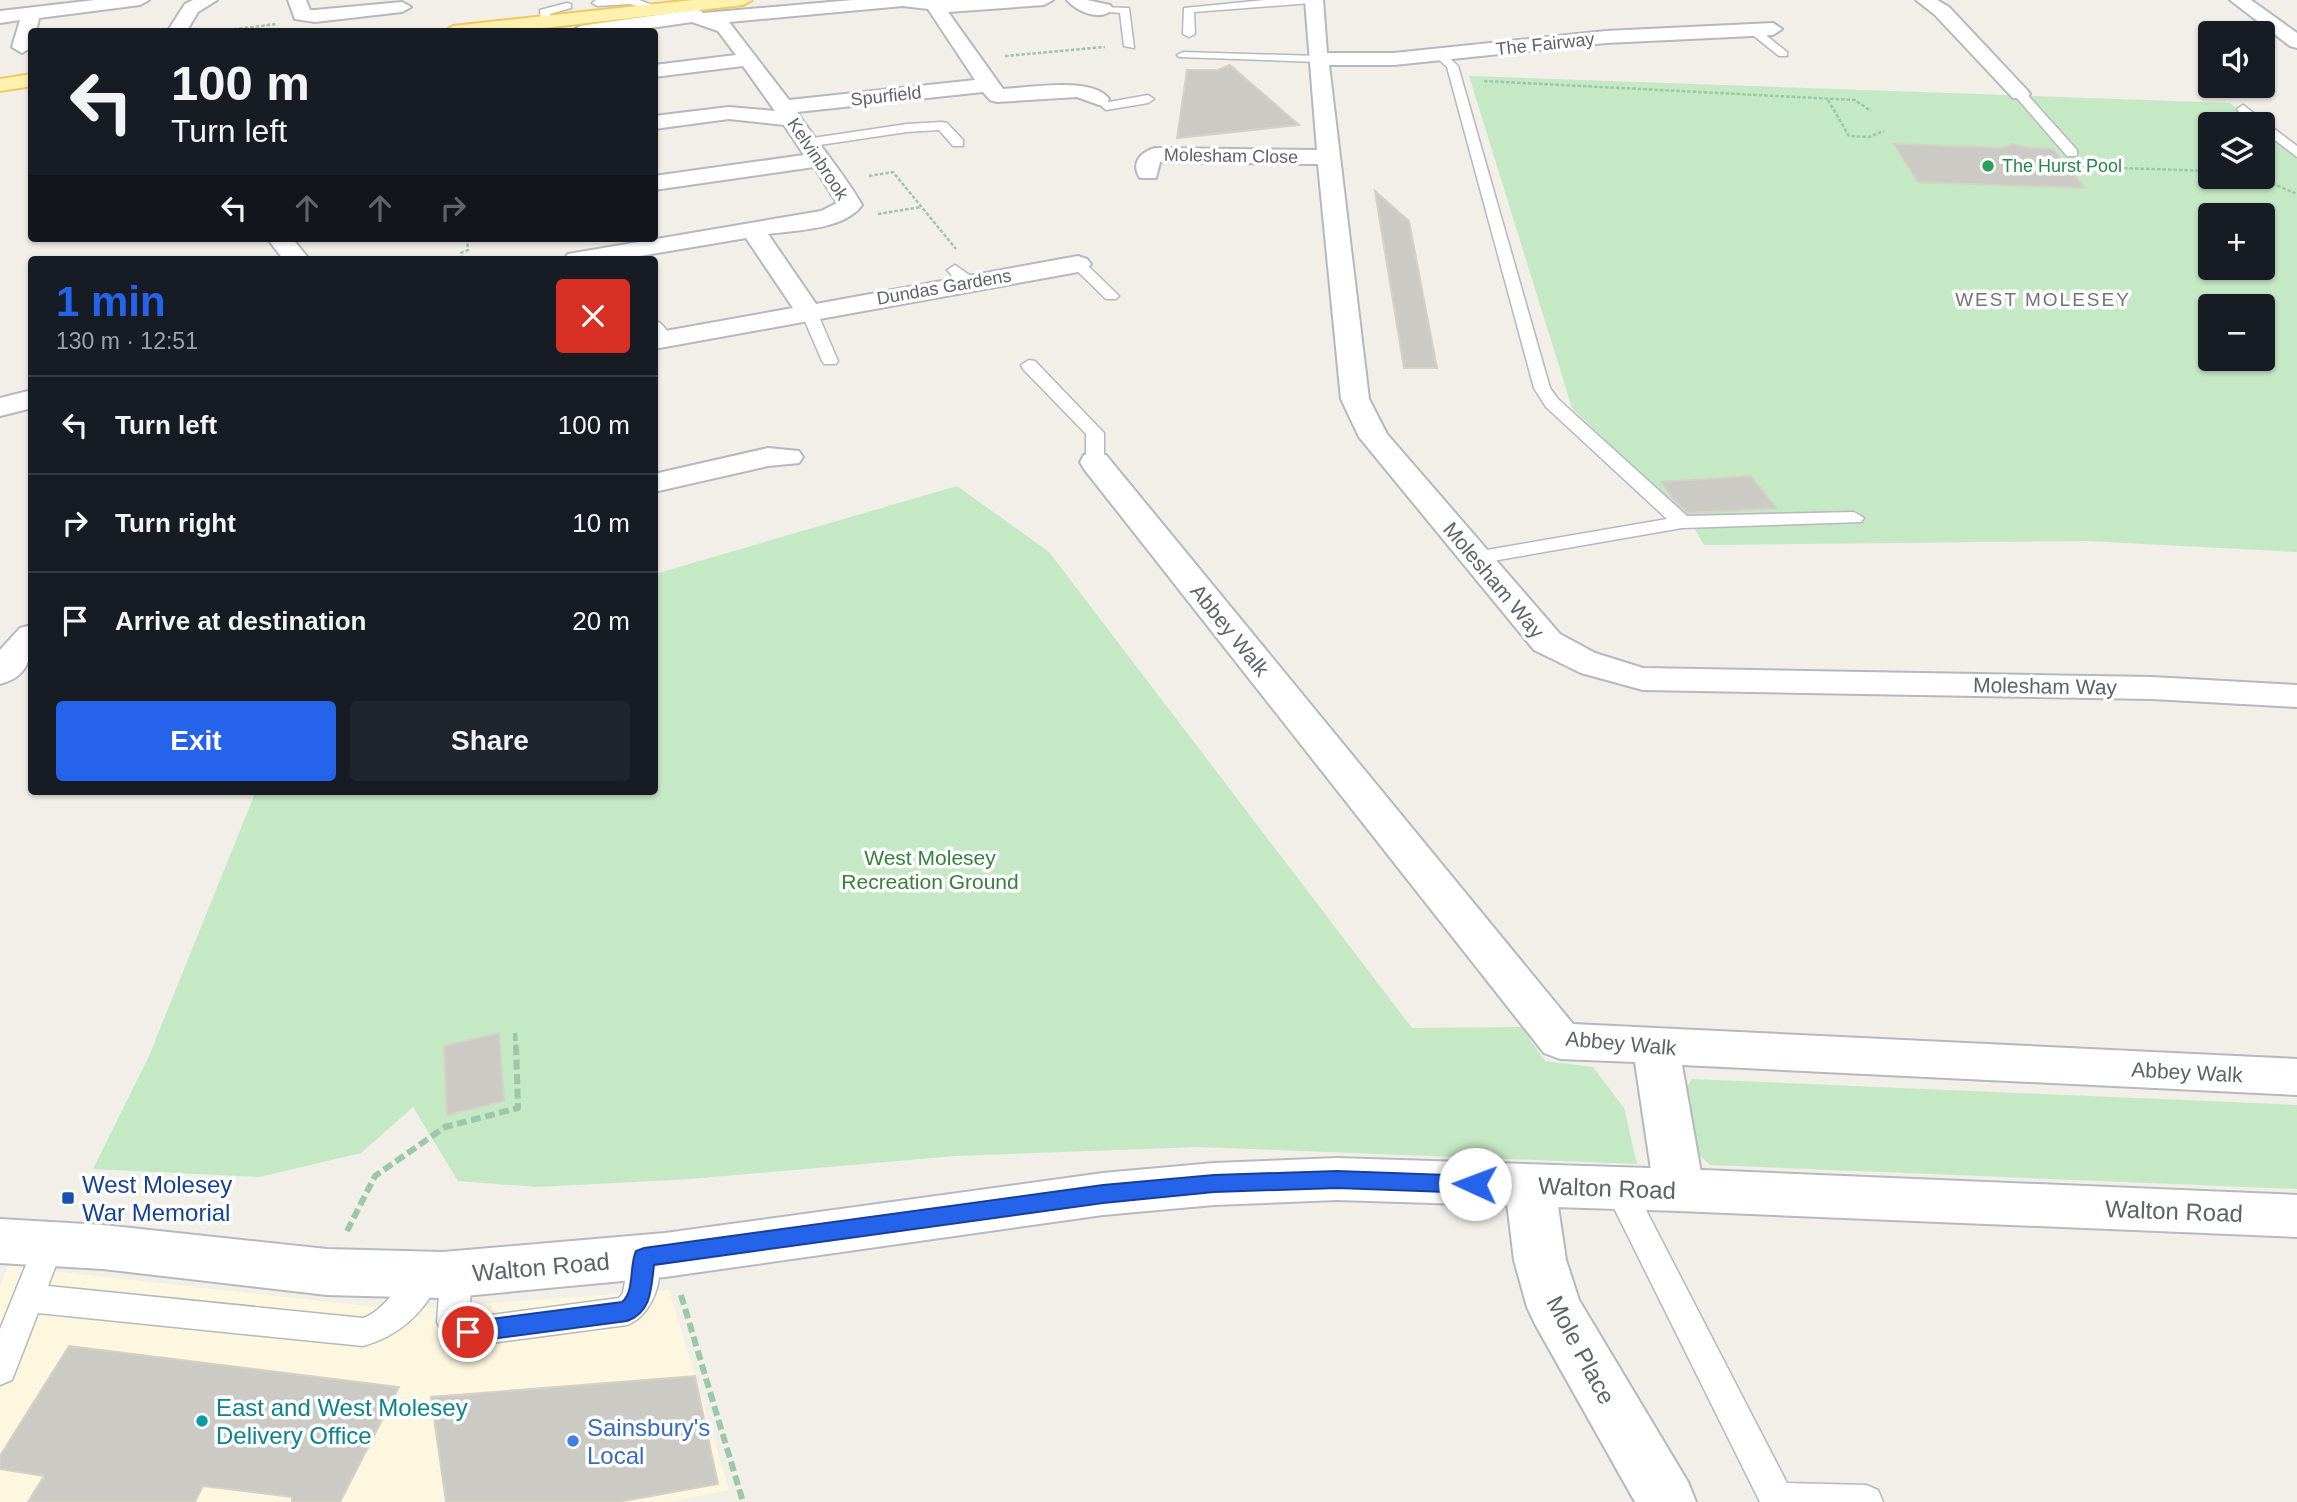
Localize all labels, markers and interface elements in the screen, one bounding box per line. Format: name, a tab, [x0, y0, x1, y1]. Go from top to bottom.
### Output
map controls	[2198, 21, 2275, 371]
button: sound	[2198, 21, 2275, 98]
street label: The Fairway	[1495, 29, 1595, 59]
icon: left	[56, 56, 147, 147]
text: 100 m	[171, 56, 310, 110]
street label: Spurfield	[850, 82, 922, 110]
button: layers	[2198, 112, 2275, 189]
text: Turn left	[171, 113, 287, 149]
street label: Kelvinbrook	[783, 114, 853, 204]
street label: Molesham Close	[1164, 145, 1298, 167]
place label: The Hurst Pool	[2002, 156, 2122, 176]
marker: The Hurst Pool	[1980, 158, 1996, 174]
icon: left	[215, 189, 253, 227]
icon: ahead	[288, 189, 326, 227]
icon: ahead	[361, 189, 399, 227]
icon: right	[434, 189, 472, 227]
button: +	[2198, 203, 2275, 280]
street label: Dundas Gardens	[875, 265, 1013, 309]
text: 1 min	[56, 278, 166, 325]
button: close	[556, 279, 630, 353]
district label: WEST MOLESEY	[1955, 289, 2131, 310]
button: −	[2198, 294, 2275, 371]
text: 130 m · 12:51	[56, 328, 198, 354]
icon: left	[56, 406, 94, 444]
text: Turn left	[115, 410, 217, 440]
text: 100 m	[558, 410, 630, 440]
icon: right	[56, 504, 94, 542]
text: Turn right	[115, 508, 236, 538]
text: 10 m	[572, 508, 630, 538]
street label: Molesham Way	[1439, 517, 1549, 643]
street label: Abbey Walk	[1186, 580, 1274, 681]
icon: arrive	[56, 602, 94, 640]
text: Arrive at destination	[115, 606, 366, 636]
text: 20 m	[572, 606, 630, 636]
street label: Molesham Way	[1973, 673, 2118, 699]
button: Exit	[56, 701, 336, 781]
button: Share	[350, 701, 630, 781]
park label: West Molesey Recreation Ground	[841, 846, 1019, 893]
street label: Abbey Walk	[1565, 1027, 1678, 1059]
street label: Abbey Walk	[2131, 1058, 2244, 1086]
position arrow	[1438, 1147, 1512, 1221]
place label: West Molesey War Memorial	[82, 1171, 232, 1226]
street label: Walton Road	[1538, 1172, 1676, 1204]
marker: West Molesey War Memorial	[60, 1190, 76, 1206]
street label: Walton Road	[2105, 1195, 2243, 1227]
street label: Walton Road	[471, 1248, 611, 1286]
street label: Mole Place	[1541, 1291, 1621, 1409]
pin	[438, 1302, 498, 1362]
icon: arrive	[449, 1313, 487, 1351]
place label: East and West Molesey Delivery Office	[216, 1394, 468, 1449]
marker: East and West Molesey Delivery Office	[194, 1413, 210, 1429]
place label: Sainsbury's Local	[587, 1414, 710, 1469]
marker: Sainsbury's Local	[565, 1433, 581, 1449]

